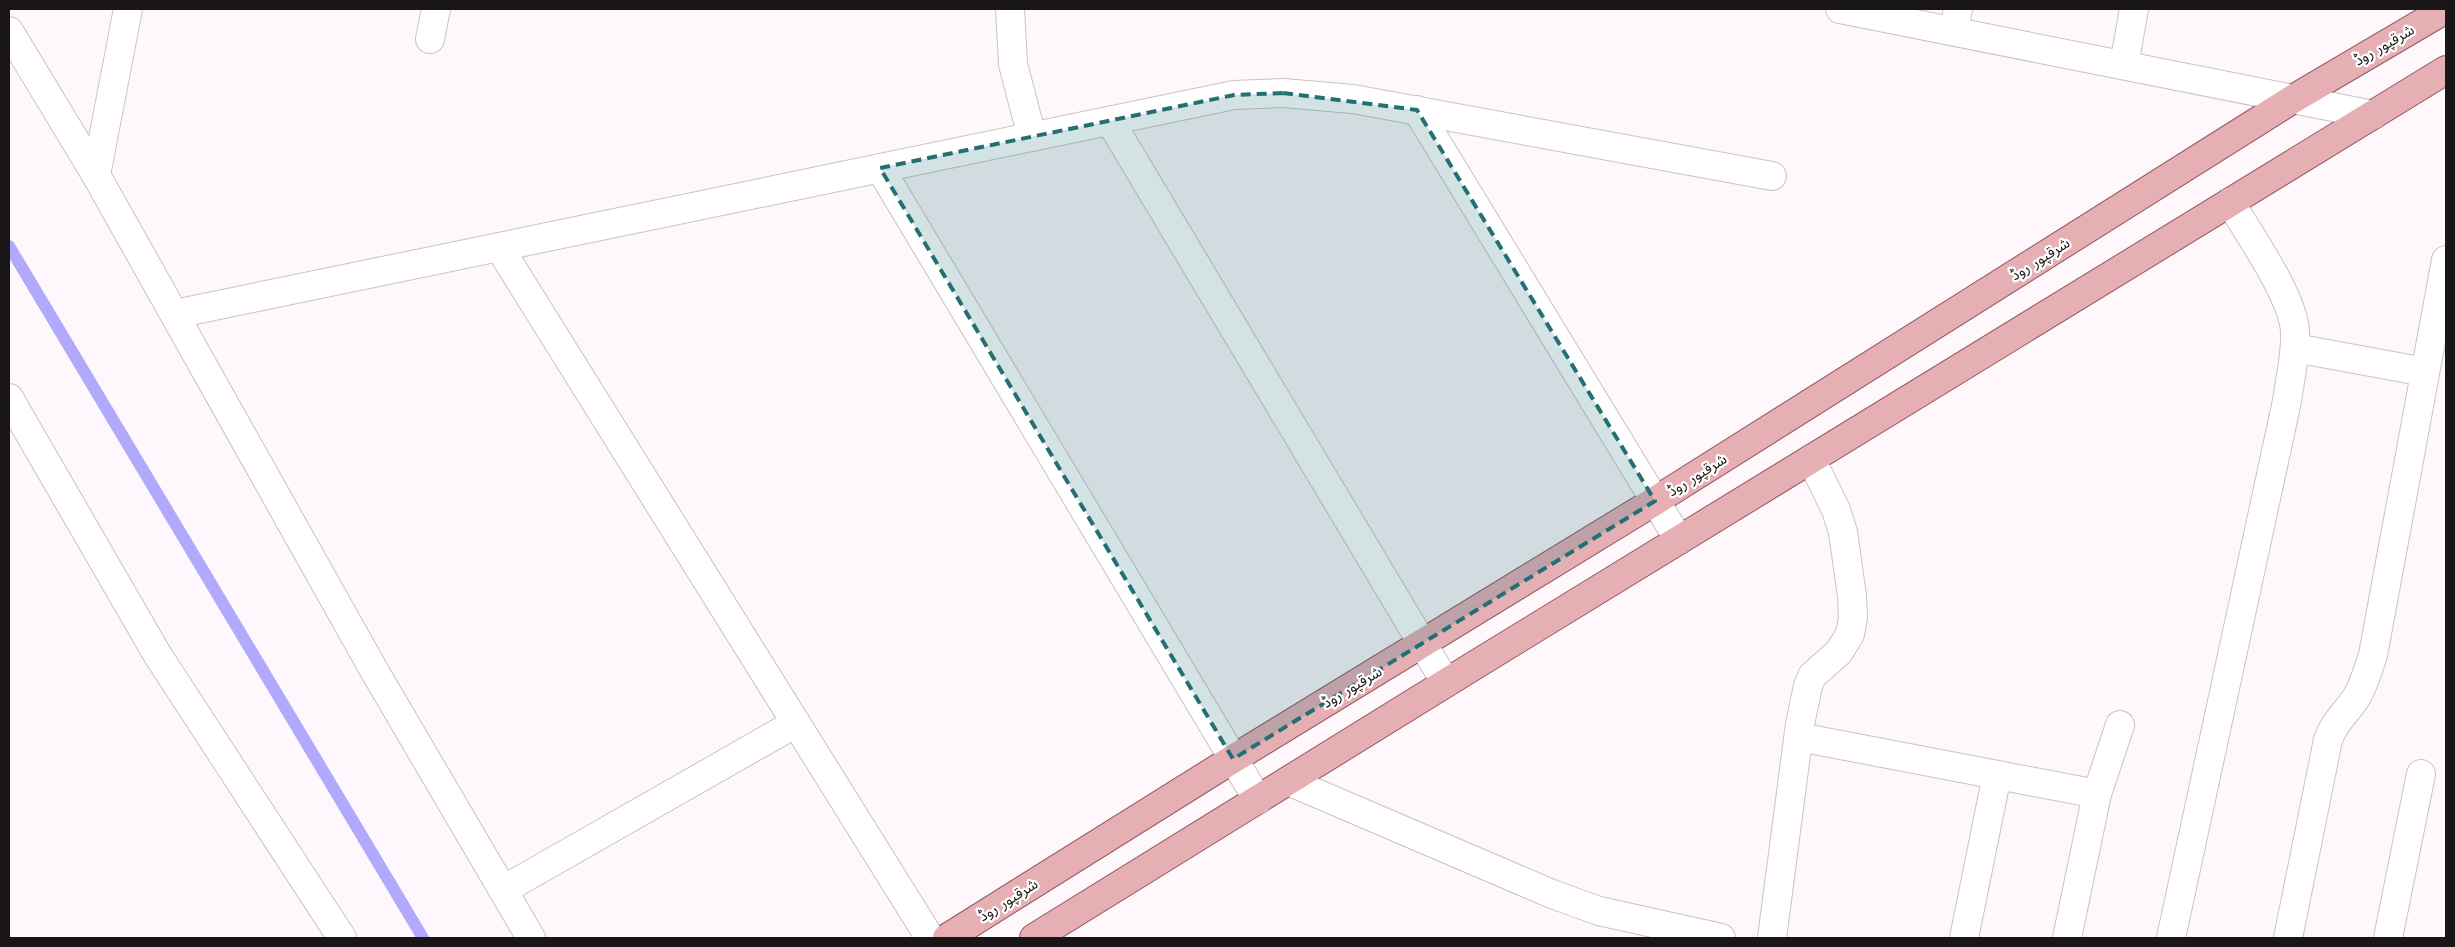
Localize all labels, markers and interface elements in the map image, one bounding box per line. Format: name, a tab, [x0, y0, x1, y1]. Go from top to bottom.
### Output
street label: شرقپور روڈ	[2351, 20, 2418, 70]
street label: شرقپور روڈ	[2007, 234, 2074, 285]
street label: شرقپور روڈ	[1664, 450, 1731, 501]
street label: شرقپور روڈ	[1319, 662, 1386, 713]
street label: شرقپور روڈ	[975, 875, 1042, 926]

